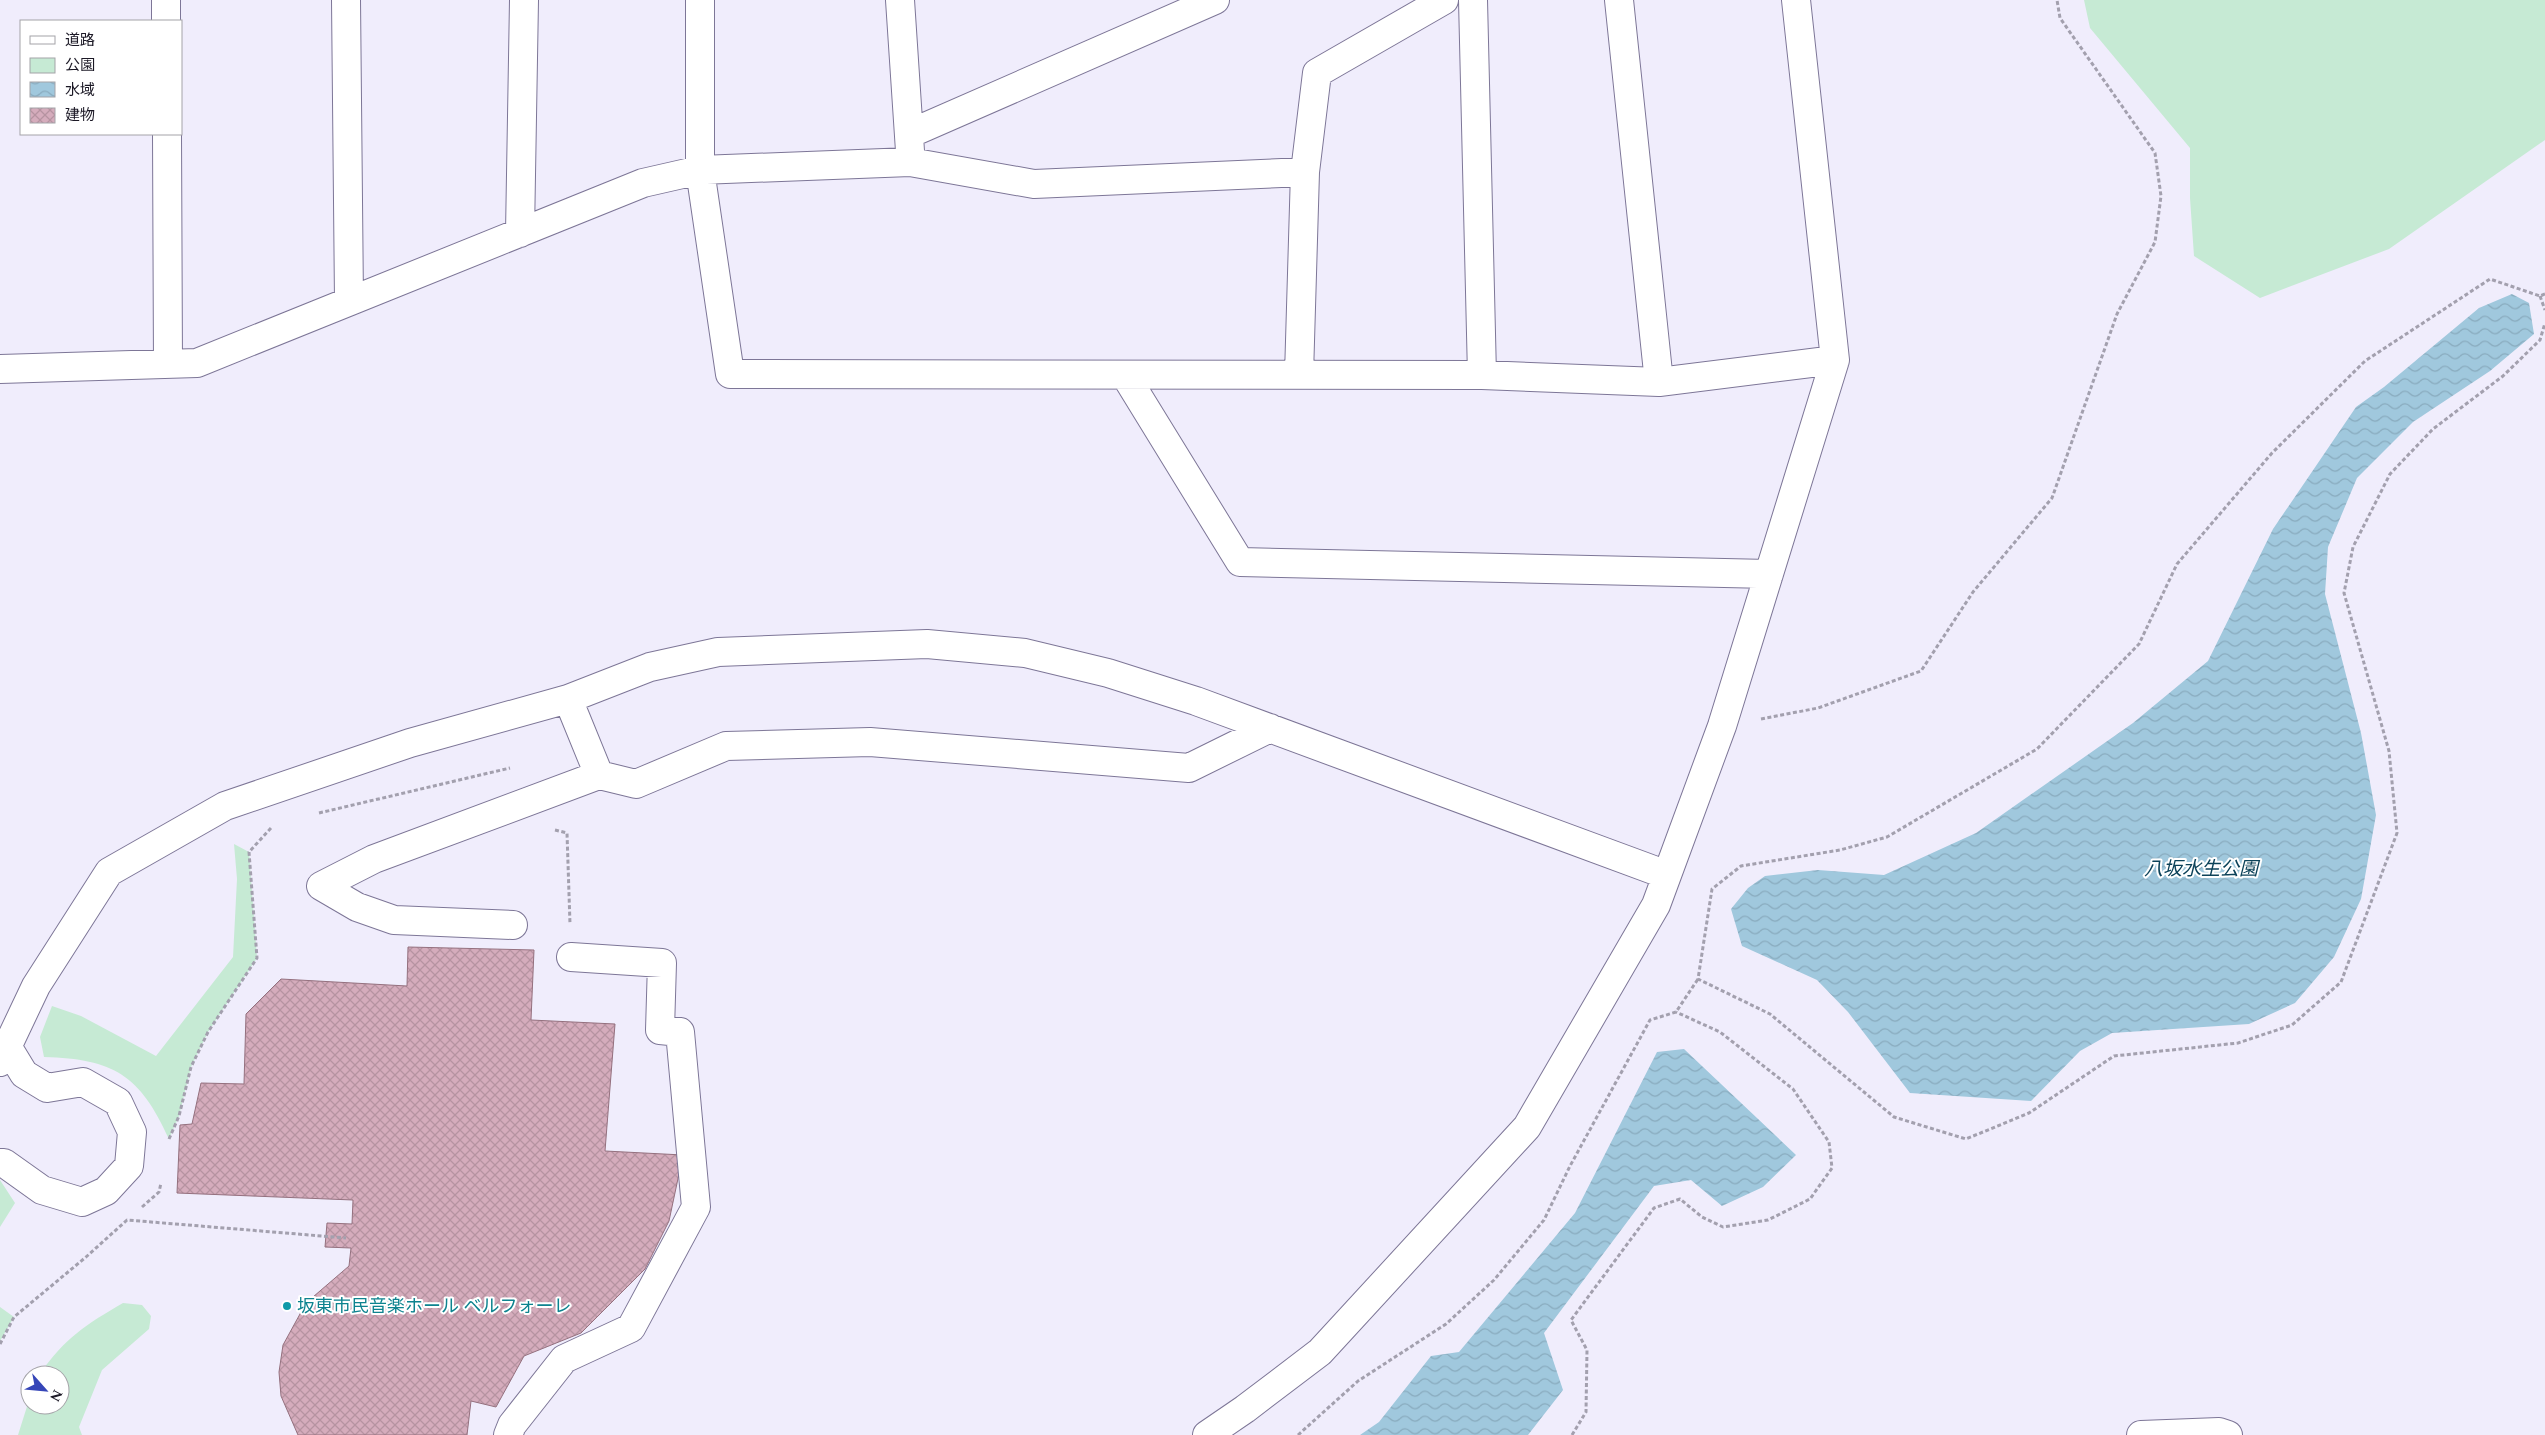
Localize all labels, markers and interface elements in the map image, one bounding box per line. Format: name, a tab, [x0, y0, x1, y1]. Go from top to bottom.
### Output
legend	[20, 20, 182, 135]
text: 道路	[65, 29, 95, 52]
text: 公園	[65, 54, 95, 77]
text: 水域	[65, 79, 95, 102]
text: 建物	[65, 104, 95, 127]
water label: 八坂水生公園	[2144, 855, 2261, 884]
place label: 坂東市民音楽ホール ベルフォーレ	[297, 1293, 572, 1320]
marker: 坂東市民音楽ホール ベルフォーレ	[281, 1300, 293, 1312]
north arrow	[20, 1365, 70, 1415]
text: N	[44, 1386, 68, 1406]

